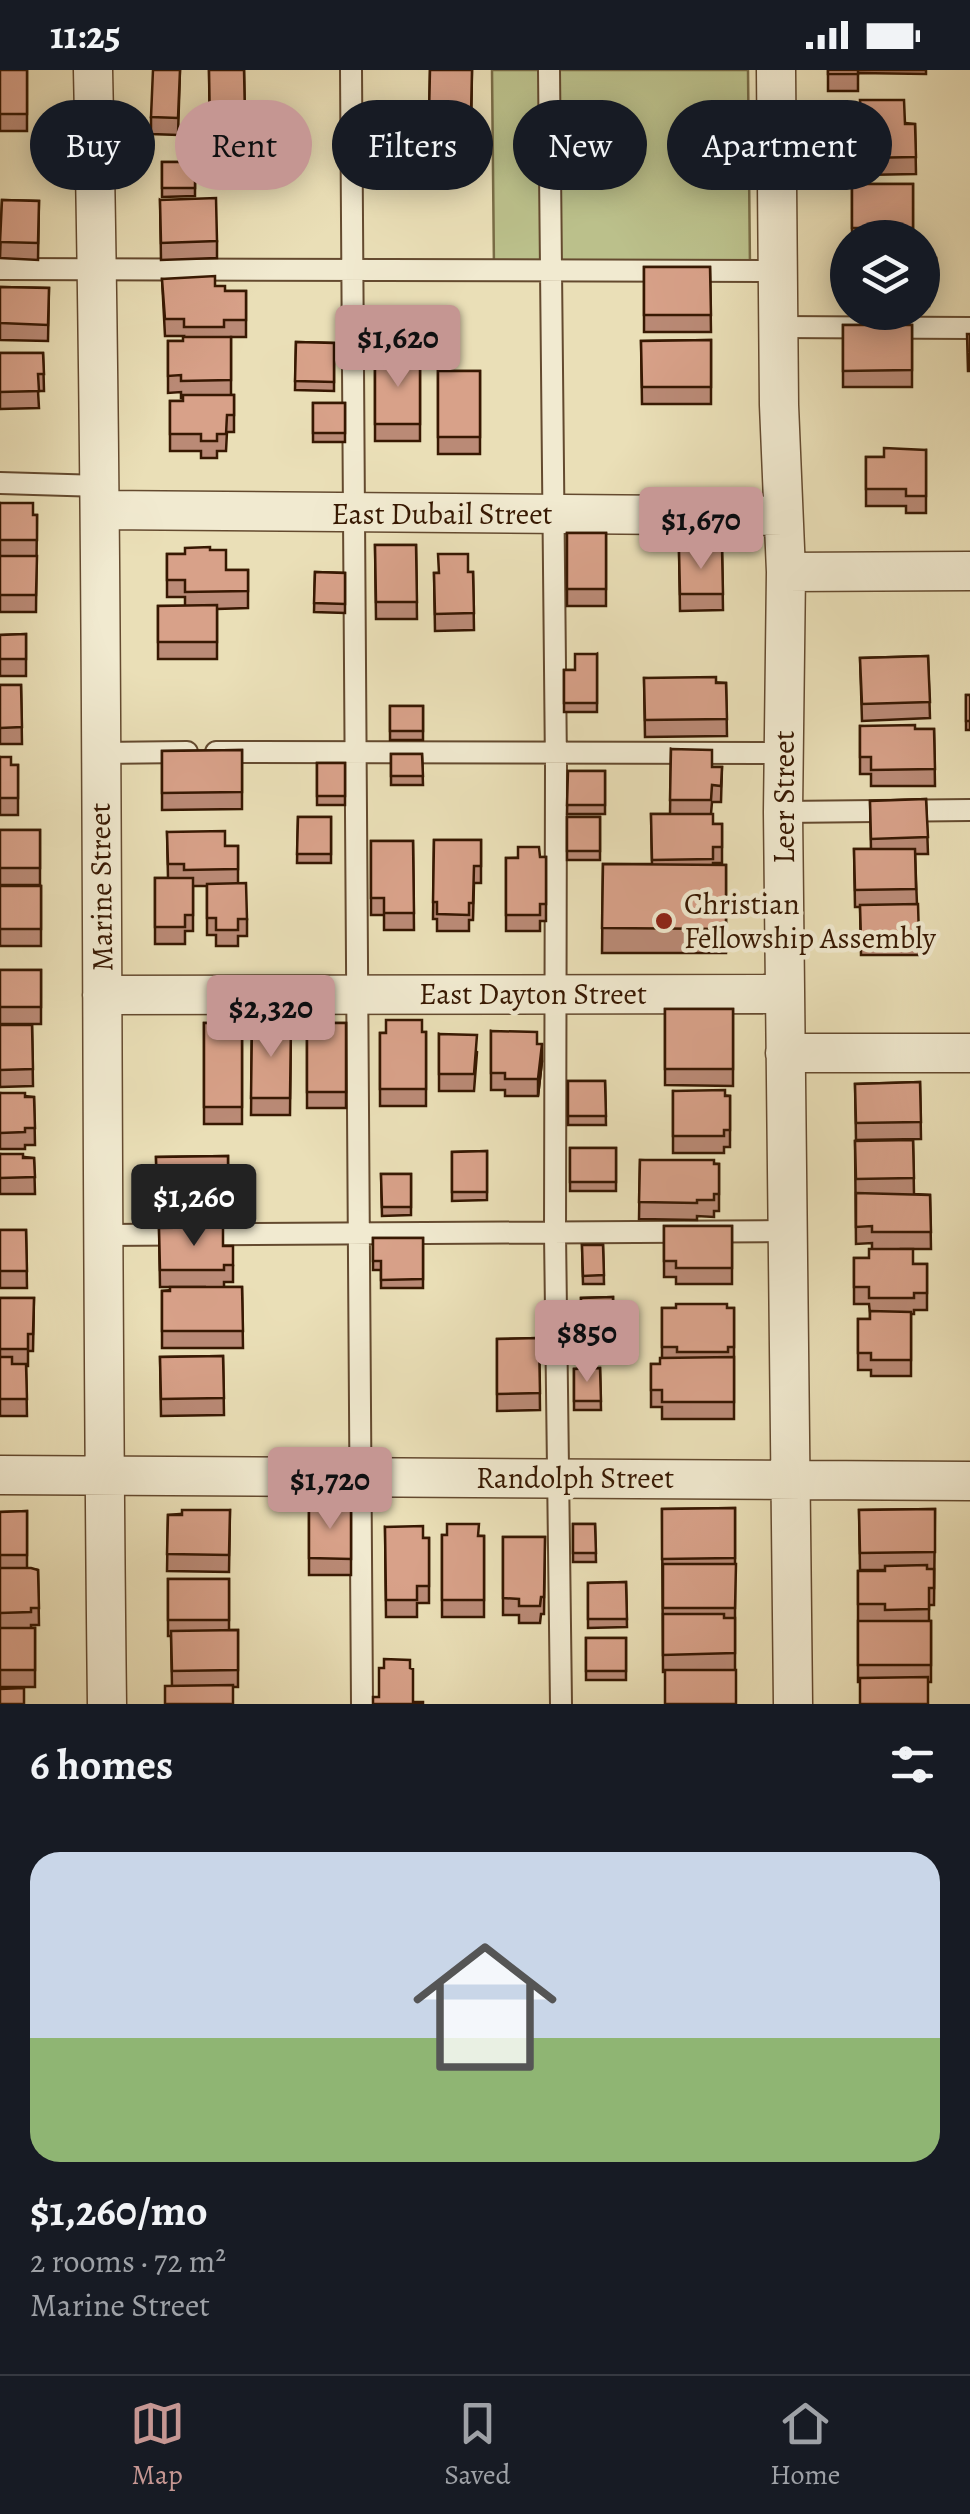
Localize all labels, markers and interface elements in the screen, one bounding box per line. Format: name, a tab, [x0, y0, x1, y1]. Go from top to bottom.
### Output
text: 11:25	[50, 9, 121, 61]
chip: Buy	[30, 100, 155, 190]
chip: Rent	[175, 100, 312, 190]
chip: Filters	[332, 100, 493, 190]
chip: New	[513, 100, 647, 190]
chip: Apartment	[667, 100, 892, 190]
map controls	[830, 220, 940, 330]
button: layers	[830, 220, 940, 330]
pin: $1,620	[317, 305, 479, 390]
text: $1,620	[357, 315, 439, 359]
pin: $1,670	[620, 487, 782, 572]
street label: East Dubail Street	[331, 494, 553, 534]
text: $1,670	[661, 497, 741, 541]
street label: Leer Street	[764, 730, 804, 864]
street label: Marine Street	[80, 802, 122, 972]
place label: Christian Fellowship Assembly	[684, 884, 937, 958]
marker: Christian Fellowship Assembly	[653, 910, 675, 932]
street label: East Dayton Street	[419, 974, 647, 1014]
pin: $2,320	[190, 975, 352, 1060]
text: $2,320	[229, 985, 313, 1029]
pin: $1,260	[113, 1164, 275, 1249]
text: $1,260	[153, 1174, 235, 1218]
pin: $850	[528, 1300, 646, 1385]
text: $850	[557, 1310, 617, 1354]
pin: $1,720	[249, 1447, 411, 1532]
text: $1,720	[290, 1457, 370, 1501]
street label: Randolph Street	[476, 1458, 674, 1498]
text: 6 homes	[30, 1736, 173, 1793]
icon: filters	[885, 1737, 940, 1792]
icon: home	[395, 1917, 575, 2097]
text: $1,260/mo	[30, 2182, 208, 2239]
text: 2 rooms · 72 m²	[30, 2239, 226, 2283]
text: Marine Street	[30, 2283, 210, 2327]
tab: Map	[130, 2396, 185, 2494]
tab: Saved	[444, 2396, 511, 2494]
tab: Home	[770, 2396, 840, 2494]

